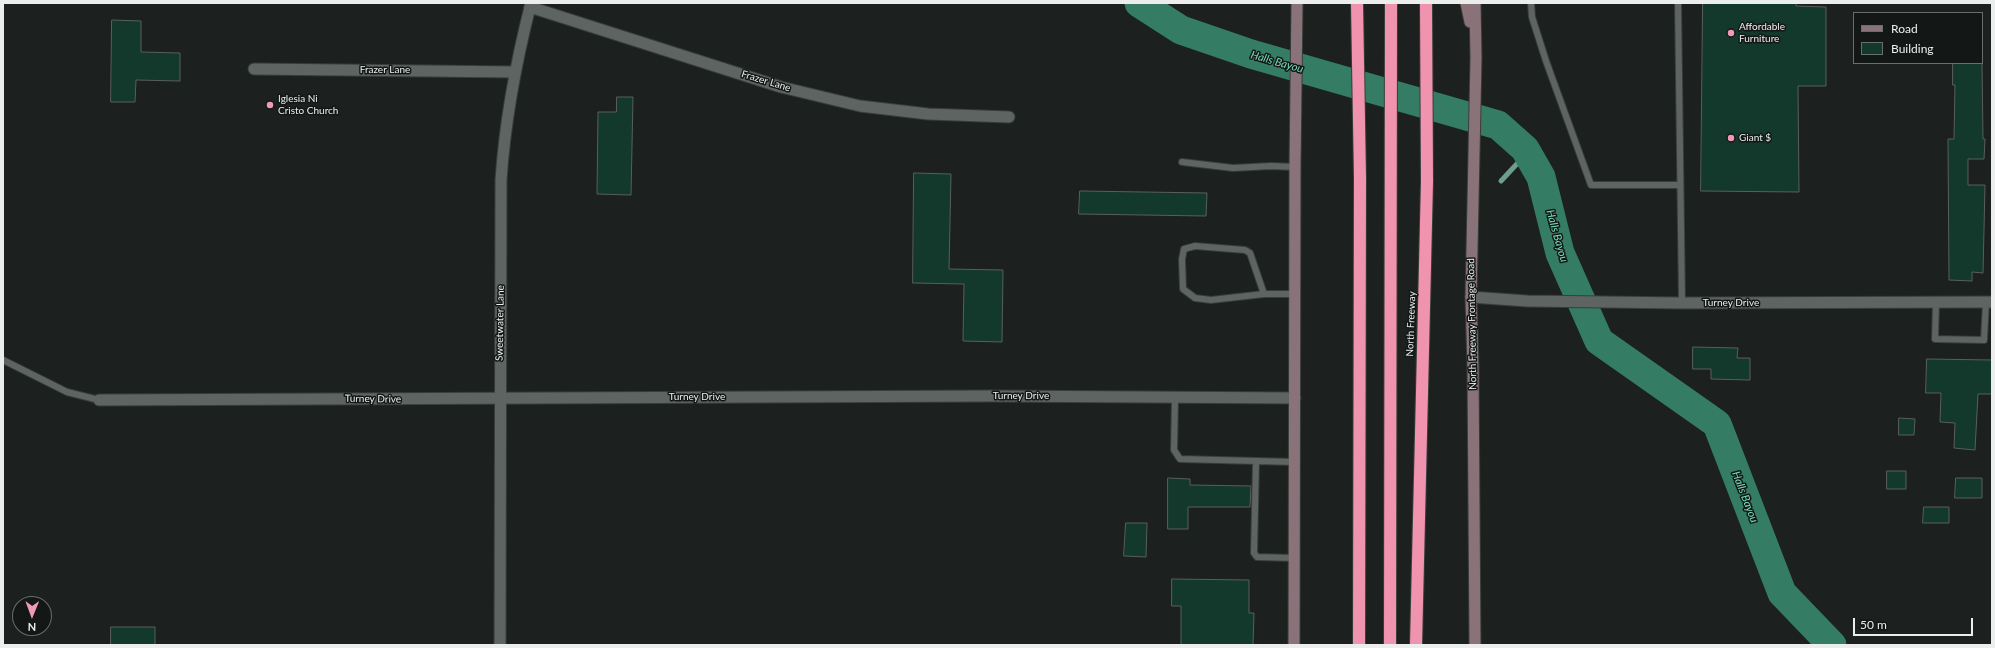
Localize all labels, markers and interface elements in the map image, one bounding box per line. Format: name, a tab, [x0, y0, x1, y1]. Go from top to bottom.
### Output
legend	[1853, 12, 1983, 64]
place label: Affordable Furniture	[1739, 21, 1785, 44]
text: Road	[1891, 21, 1918, 36]
marker: Affordable Furniture	[1726, 28, 1736, 38]
text: Building	[1891, 41, 1934, 56]
water label: Halls Bayou	[1249, 48, 1305, 76]
street label: Frazer Lane	[360, 64, 410, 76]
street label: Frazer Lane	[740, 68, 792, 94]
place label: Iglesia Ni Cristo Church	[278, 93, 338, 116]
marker: Iglesia Ni Cristo Church	[265, 100, 275, 110]
place label: Giant $	[1739, 132, 1771, 144]
marker: Giant $	[1726, 133, 1736, 143]
water label: Halls Bayou	[1543, 208, 1571, 264]
street label: North Freeway Frontage Road	[1465, 258, 1479, 390]
street label: Sweetwater Lane	[493, 285, 507, 361]
street label: North Freeway	[1404, 291, 1418, 357]
street label: Turney Drive	[1703, 297, 1759, 309]
street label: Turney Drive	[993, 390, 1049, 402]
street label: Turney Drive	[669, 391, 725, 403]
street label: Turney Drive	[345, 393, 401, 405]
water label: Halls Bayou	[1729, 469, 1761, 525]
north arrow	[12, 596, 52, 636]
scale bar	[1855, 610, 1975, 636]
text: 50 m	[1860, 617, 1887, 632]
text: N	[27, 621, 36, 634]

